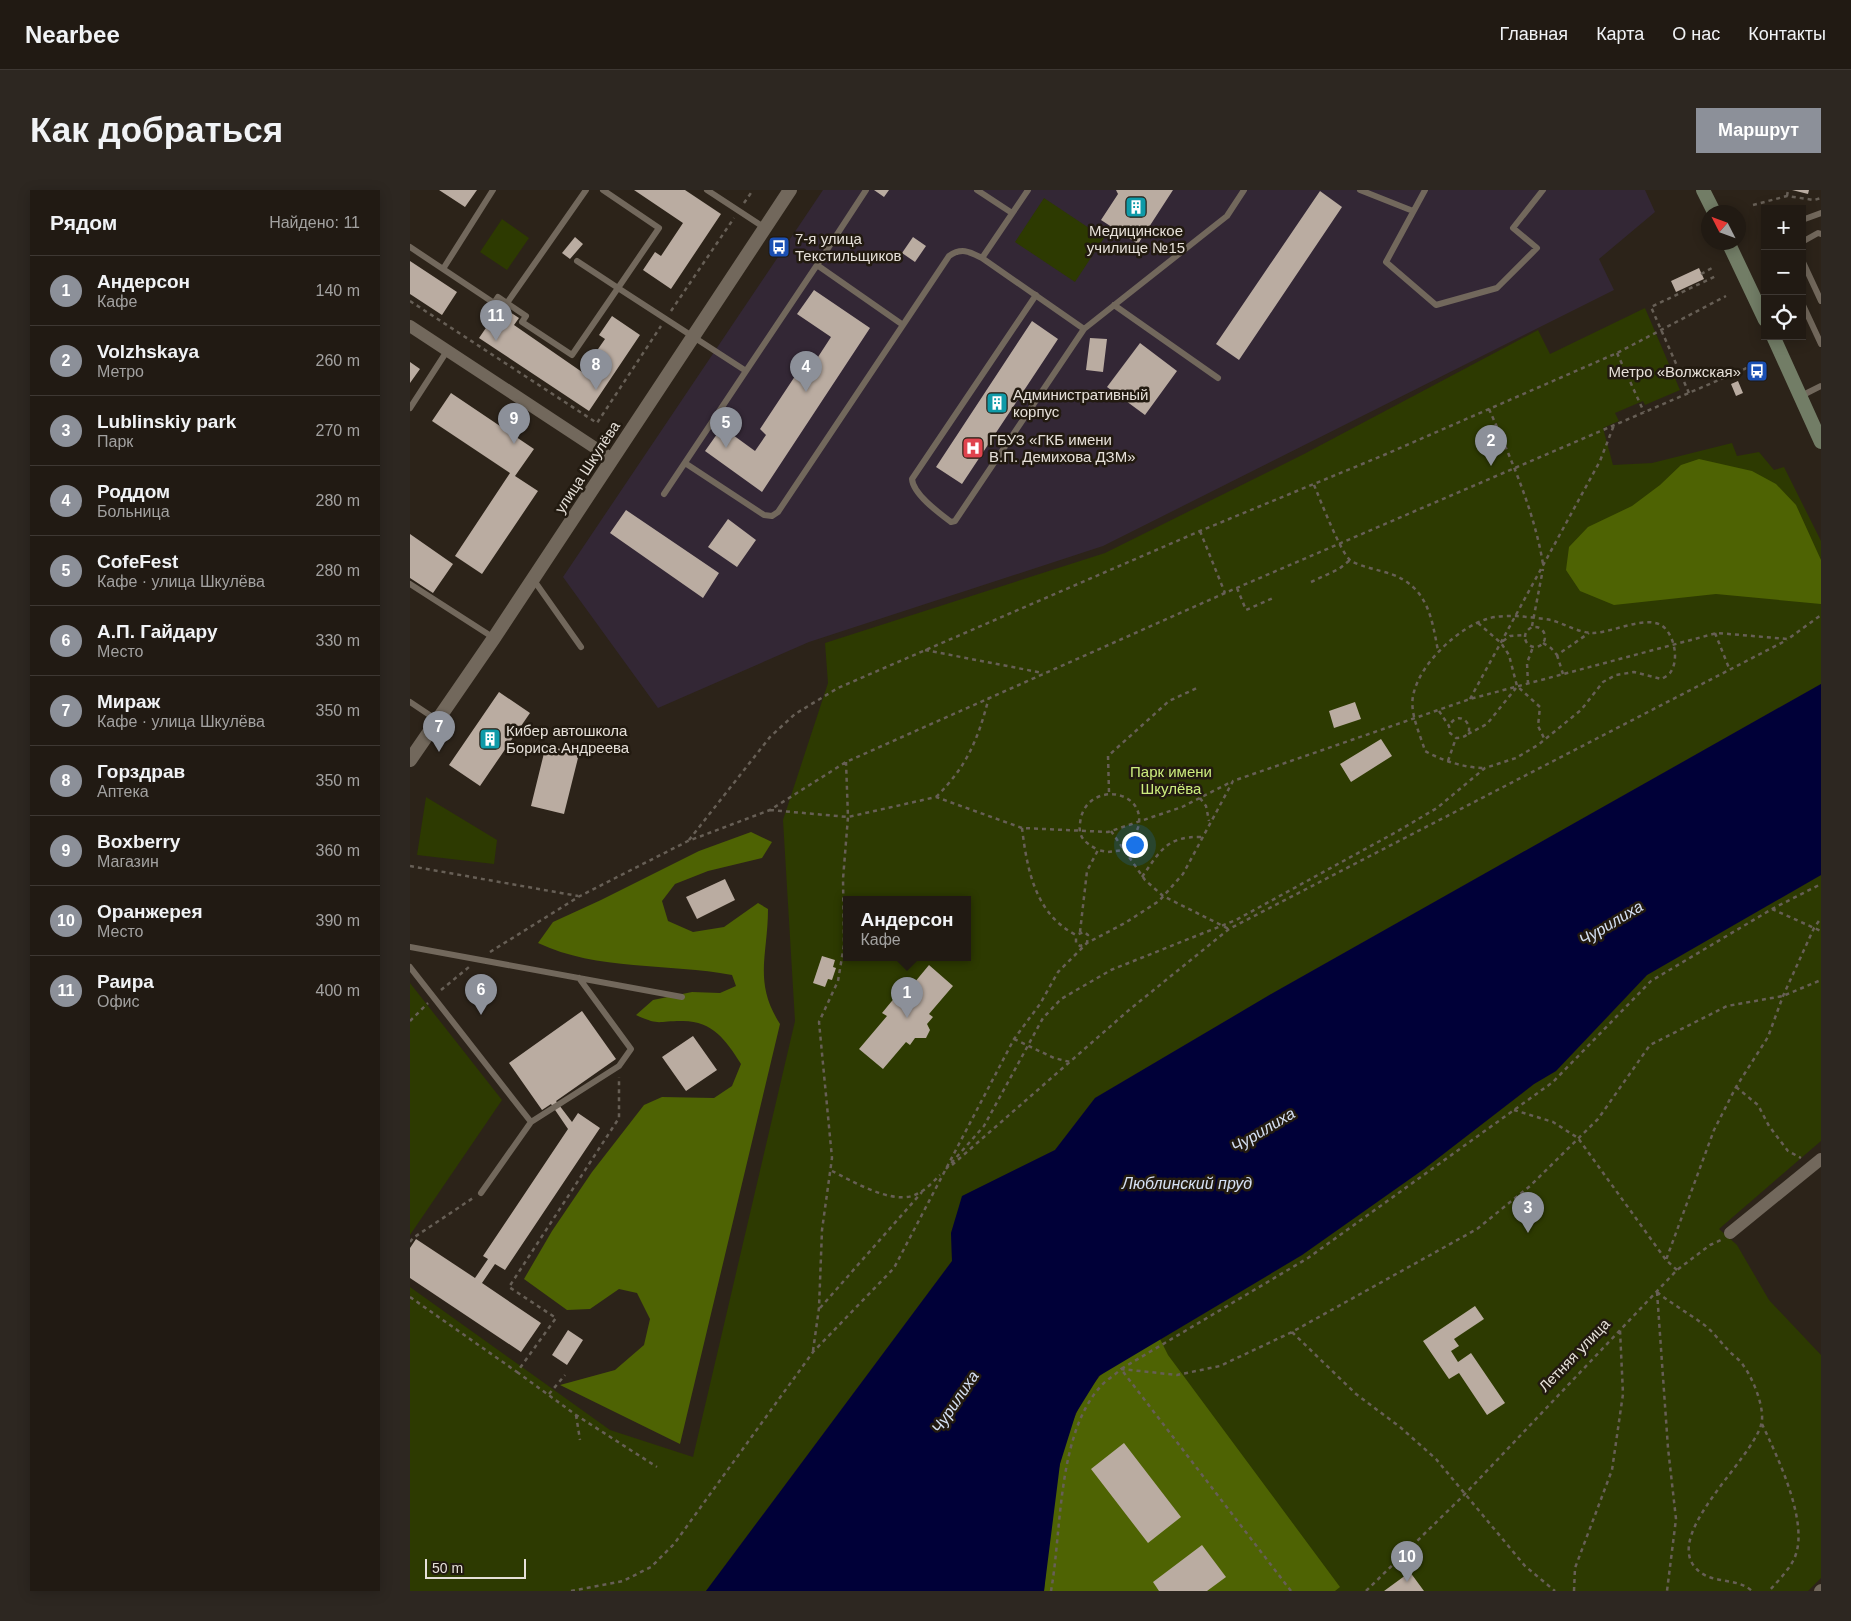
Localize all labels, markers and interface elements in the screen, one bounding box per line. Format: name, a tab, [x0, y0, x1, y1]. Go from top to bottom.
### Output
text: Nearbee	[25, 21, 120, 48]
text: Главная	[1500, 24, 1568, 44]
text: Карта	[1596, 24, 1644, 44]
text: О нас	[1672, 24, 1720, 44]
text: Контакты	[1748, 24, 1826, 44]
button: Маршрут	[1696, 108, 1821, 153]
text: Как добраться	[30, 110, 283, 149]
building icon: Медицинское училище №15	[1124, 195, 1148, 219]
north arrow	[1701, 205, 1746, 250]
map controls	[1761, 205, 1806, 340]
button: +	[1761, 205, 1806, 250]
text: Рядом	[50, 211, 117, 234]
text: Найдено: 11	[269, 214, 360, 231]
place label: Медицинское училище №15	[1087, 222, 1185, 256]
place label: 7-я улица Текстильщиков	[795, 230, 902, 264]
bus stop icon: 7-я улица Текстильщиков	[767, 235, 791, 259]
button: −	[1761, 250, 1806, 295]
text: Андерсон	[97, 271, 190, 292]
text: 1	[62, 282, 70, 299]
text: 140 m	[316, 282, 360, 299]
text: Кафе	[97, 293, 137, 310]
button: locate	[1761, 295, 1806, 340]
pin: 11	[480, 300, 512, 341]
text: Volzhskaya	[97, 341, 199, 362]
pin: 8	[580, 349, 612, 390]
pin: 4	[790, 351, 822, 392]
text: 2	[62, 352, 70, 369]
text: 260 m	[316, 352, 360, 369]
bus stop icon: Метро «Волжская»	[1745, 359, 1769, 383]
text: Метро	[97, 363, 144, 380]
place label: Метро «Волжская»	[1608, 363, 1741, 380]
place label: Административный корпус	[1013, 386, 1149, 420]
building icon: Административный корпус	[985, 391, 1009, 415]
pin: 9	[498, 403, 530, 444]
pin: 5	[710, 407, 742, 448]
text: Lublinskiy park	[97, 411, 236, 432]
street label: улица Шкулёва	[551, 417, 623, 516]
text: 3	[62, 422, 70, 439]
text: 270 m	[316, 422, 360, 439]
pin: 2	[1475, 425, 1507, 466]
place label: ГБУЗ «ГКБ имени В.П. Демихова ДЗМ»	[989, 431, 1136, 465]
text: Парк	[97, 433, 133, 450]
hospital icon: ГБУЗ «ГКБ имени В.П. Демихова ДЗМ»	[961, 436, 985, 460]
text: Роддом	[97, 481, 170, 502]
text: 4	[62, 492, 70, 509]
text: 280 m	[316, 492, 360, 509]
text: Больница	[97, 503, 170, 520]
text: CofeFest	[97, 551, 178, 572]
text: 5	[62, 562, 70, 579]
text: 280 m	[316, 562, 360, 579]
text: Кафе · улица Шкулёва	[97, 573, 265, 590]
text: А.П. Гайдару	[97, 621, 218, 642]
text: 6	[62, 632, 70, 649]
text: 330 m	[316, 632, 360, 649]
text: Место	[97, 643, 143, 660]
text: Мираж	[97, 691, 160, 712]
text: 7	[62, 702, 70, 719]
text: 350 m	[316, 702, 360, 719]
pin: 7	[423, 711, 455, 752]
text: Кафе · улица Шкулёва	[97, 713, 265, 730]
place label: Кибер автошкола Бориса Андреева	[506, 722, 630, 756]
building icon: Кибер автошкола Бориса Андреева	[478, 727, 502, 751]
text: Горздрав	[97, 761, 185, 782]
park label: Парк имени Шкулёва	[1130, 763, 1212, 797]
text: 8	[62, 772, 70, 789]
text: 350 m	[316, 772, 360, 789]
text: Аптека	[97, 783, 149, 800]
text: Boxberry	[97, 831, 180, 852]
your location	[1122, 832, 1148, 858]
text: 9	[62, 842, 70, 859]
text: 360 m	[316, 842, 360, 859]
text: Магазин	[97, 853, 159, 870]
popup	[843, 896, 971, 961]
water label: Чурилиха	[1576, 897, 1646, 949]
text: Оранжерея	[97, 901, 202, 922]
text: Андерсон	[860, 909, 954, 930]
text: 10	[57, 912, 75, 929]
text: 390 m	[316, 912, 360, 929]
text: Место	[97, 923, 143, 940]
text: Кафе	[860, 931, 901, 948]
text: Раира	[97, 971, 154, 992]
pin: 6	[465, 974, 497, 1015]
pin: 1	[891, 977, 923, 1018]
text: 11	[58, 982, 74, 999]
text: 400 m	[316, 982, 360, 999]
text: Офис	[97, 993, 140, 1010]
water label: Чурилиха	[1228, 1104, 1298, 1156]
water label: Люблинский пруд	[1121, 1175, 1252, 1192]
pin: 3	[1512, 1192, 1544, 1233]
street label: Летняя улица	[1535, 1315, 1613, 1395]
water label: Чурилиха	[928, 1368, 982, 1436]
pin: 10	[1391, 1541, 1423, 1582]
scale bar	[425, 1556, 526, 1579]
text: 50 m	[432, 1560, 463, 1576]

